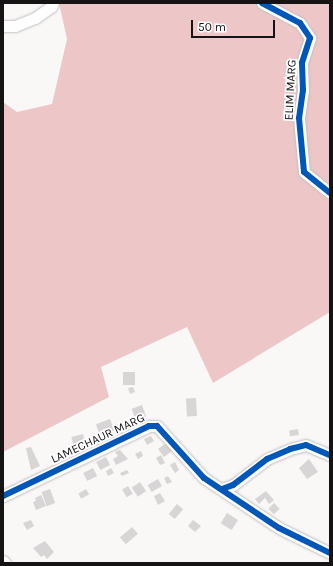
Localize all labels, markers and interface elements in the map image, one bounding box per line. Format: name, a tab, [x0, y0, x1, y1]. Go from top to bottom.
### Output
scale bar	[193, 12, 277, 38]
text: 50 m	[198, 20, 226, 34]
street label: ELIM MARG	[282, 59, 300, 121]
street label: LAMECHAUR MARG	[49, 411, 147, 467]

